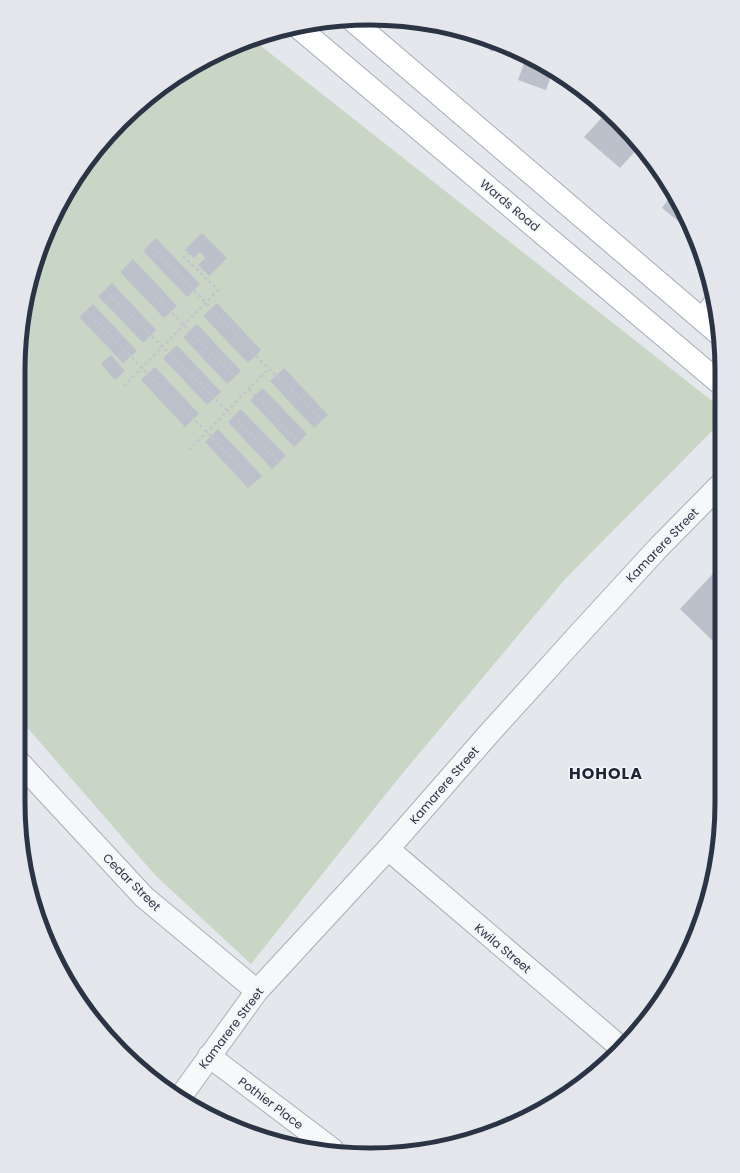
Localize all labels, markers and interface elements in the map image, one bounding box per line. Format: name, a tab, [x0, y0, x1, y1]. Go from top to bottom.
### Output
street label: Wards Road	[477, 175, 543, 235]
street label: Kamarere Street	[622, 504, 702, 586]
street label: Kamarere Street	[405, 742, 483, 828]
district label: HOHOLA	[569, 762, 643, 785]
street label: Cedar Street	[99, 849, 165, 915]
street label: Kwila Street	[471, 919, 535, 977]
street label: Kamarere Street	[195, 984, 267, 1072]
street label: Pothier Place	[235, 1073, 307, 1133]

